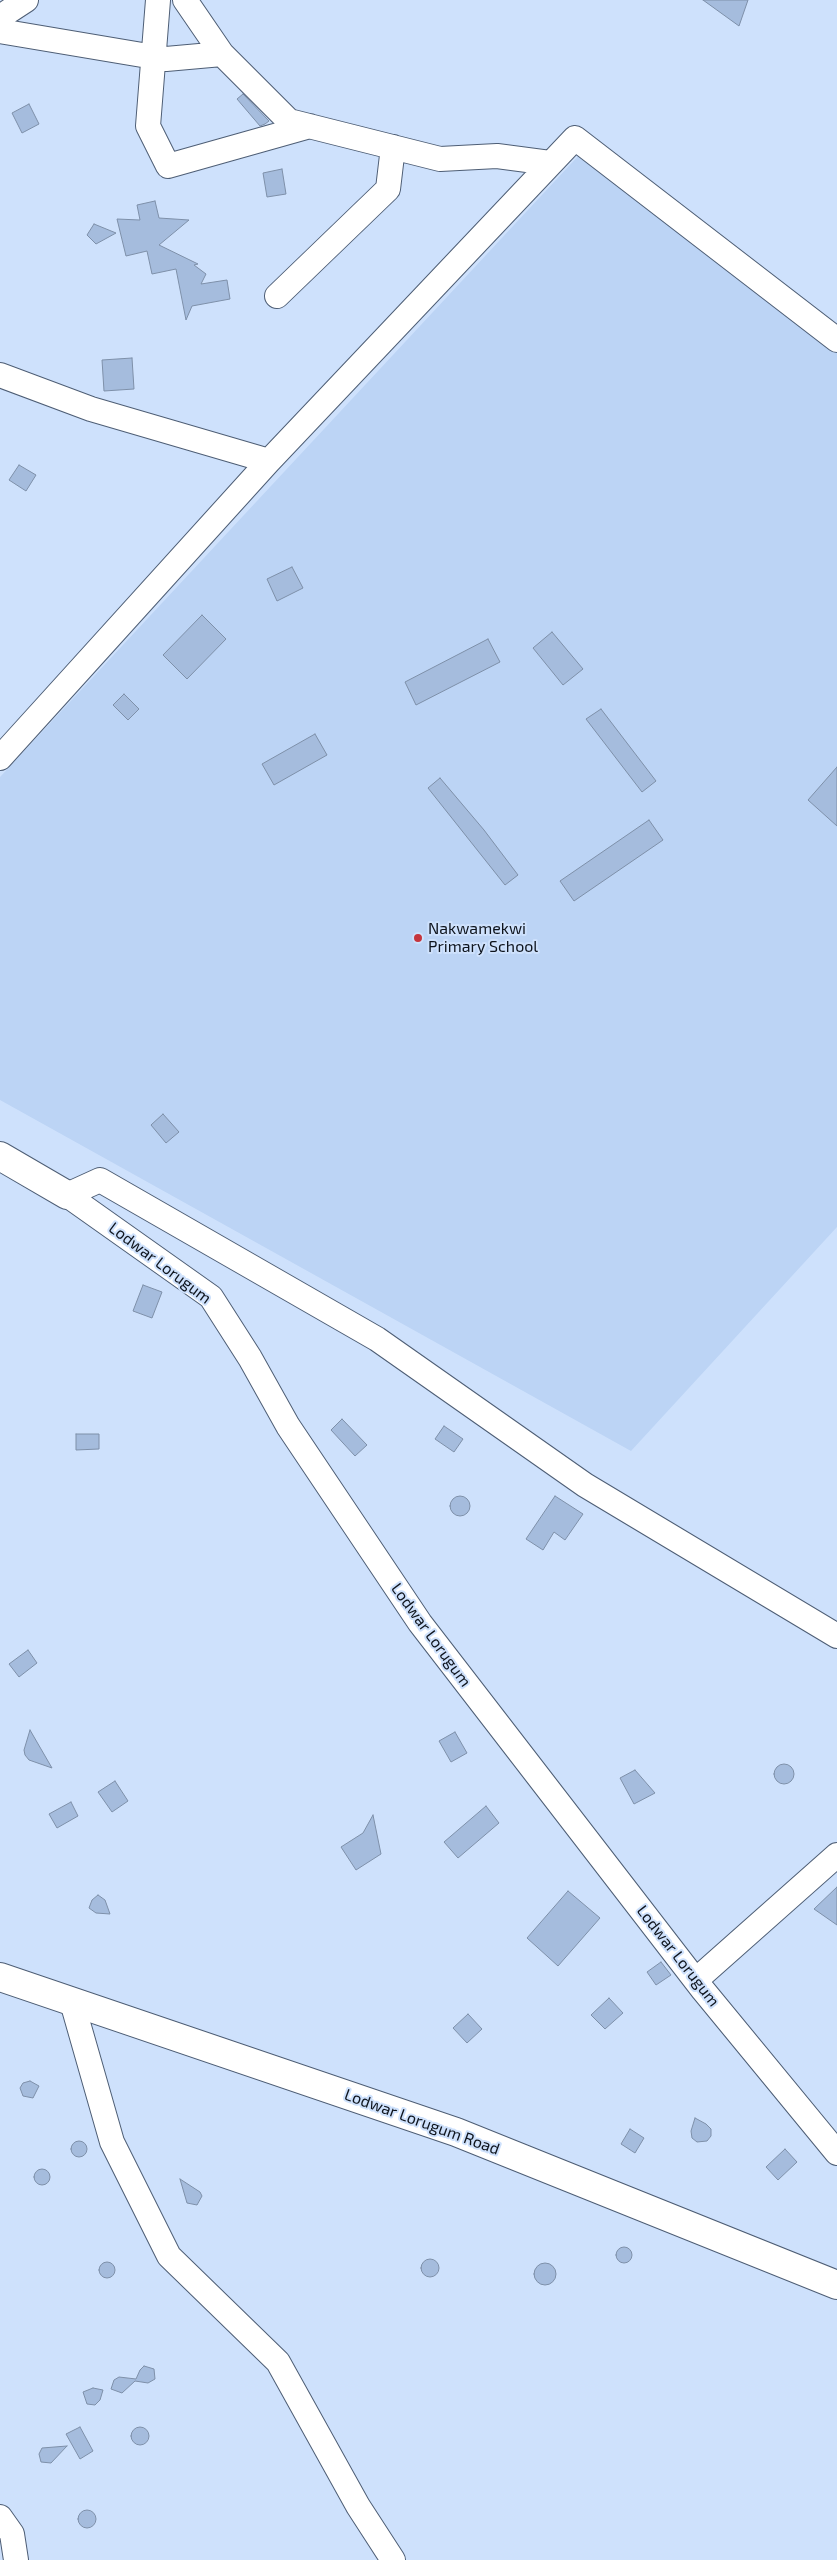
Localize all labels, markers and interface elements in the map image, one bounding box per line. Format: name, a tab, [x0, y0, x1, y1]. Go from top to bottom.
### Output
place label: Nakwamekwi Primary School	[428, 919, 538, 957]
marker: Nakwamekwi Primary School	[412, 932, 424, 944]
street label: Lodwar Lorugum	[105, 1218, 215, 1308]
street label: Lodwar Lorugum	[387, 1580, 475, 1690]
street label: Lodwar Lorugum	[633, 1902, 723, 2010]
street label: Lodwar Lorugum Road	[342, 2085, 502, 2159]

